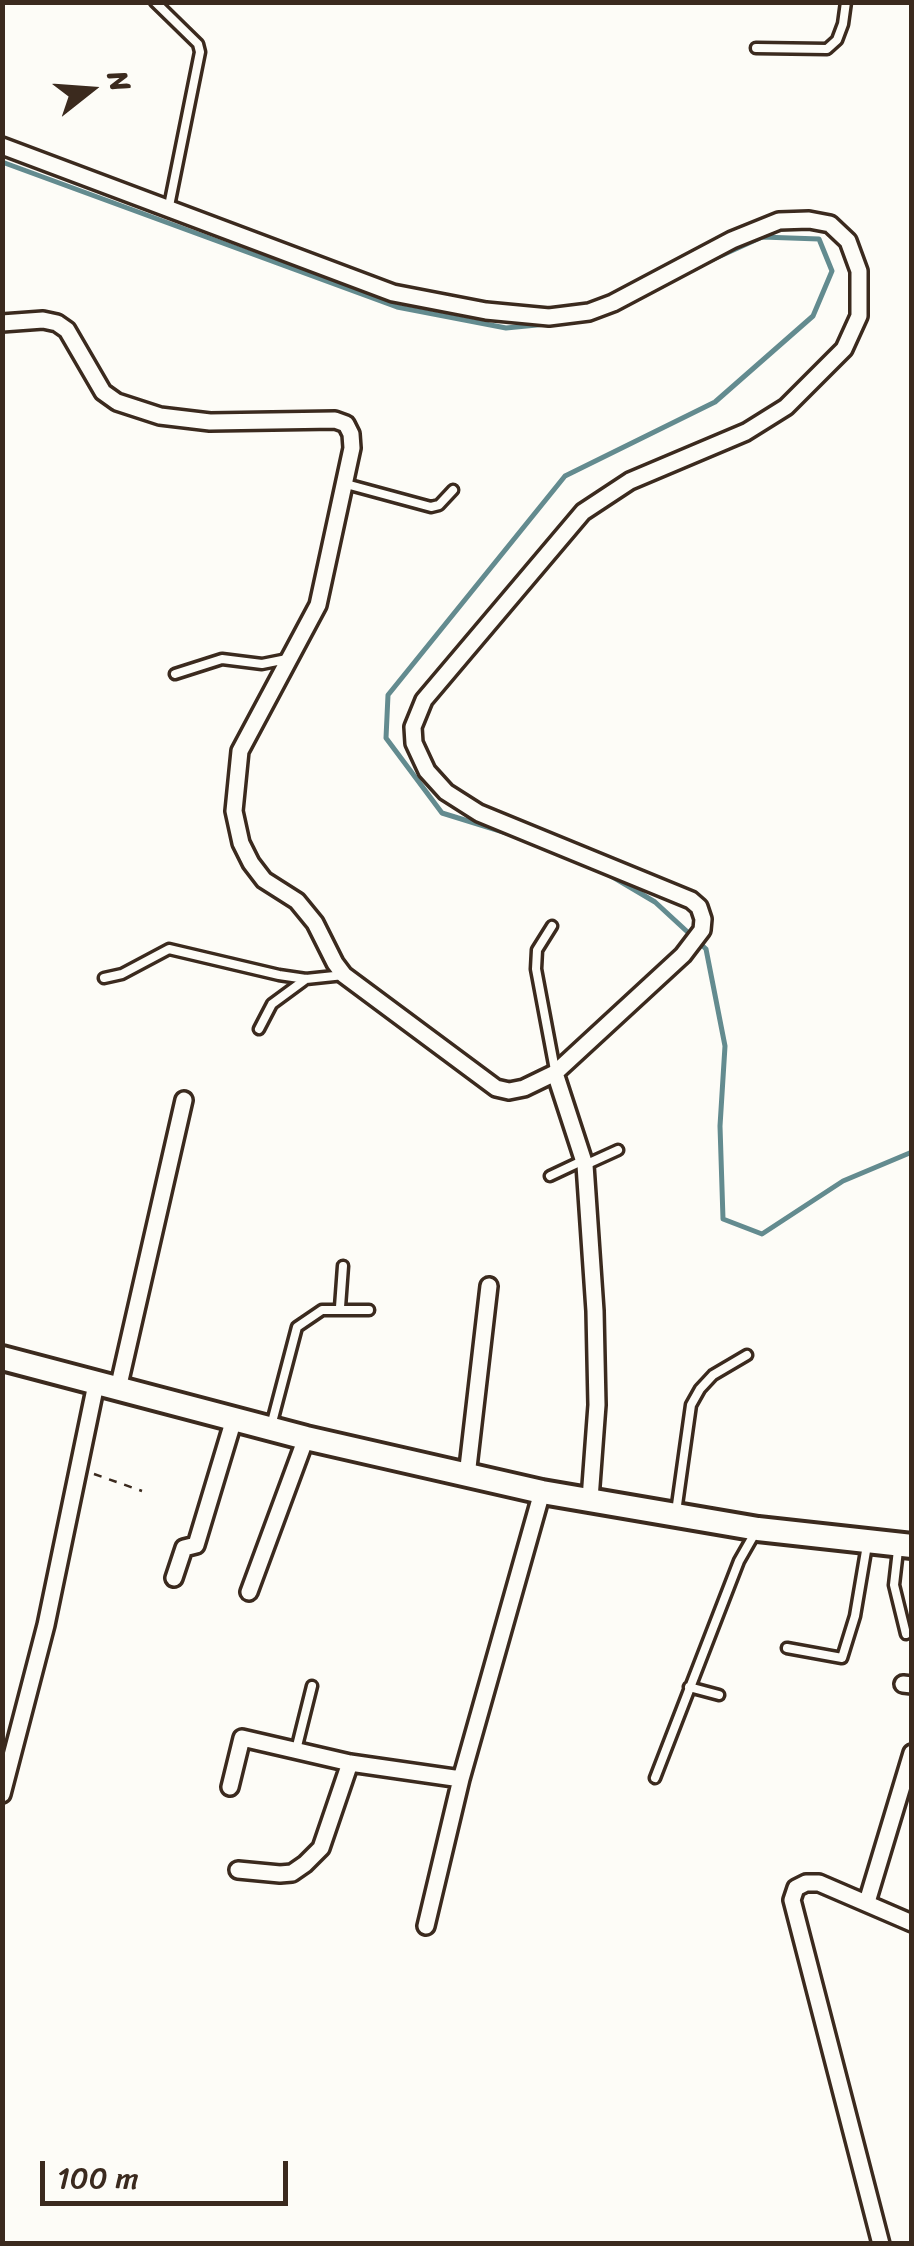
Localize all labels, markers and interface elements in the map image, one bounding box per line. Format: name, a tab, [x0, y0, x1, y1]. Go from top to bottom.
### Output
north arrow	[40, 40, 140, 140]
text: N	[93, 65, 145, 98]
scale bar	[45, 2141, 292, 2203]
text: 100 m	[57, 2151, 139, 2205]

